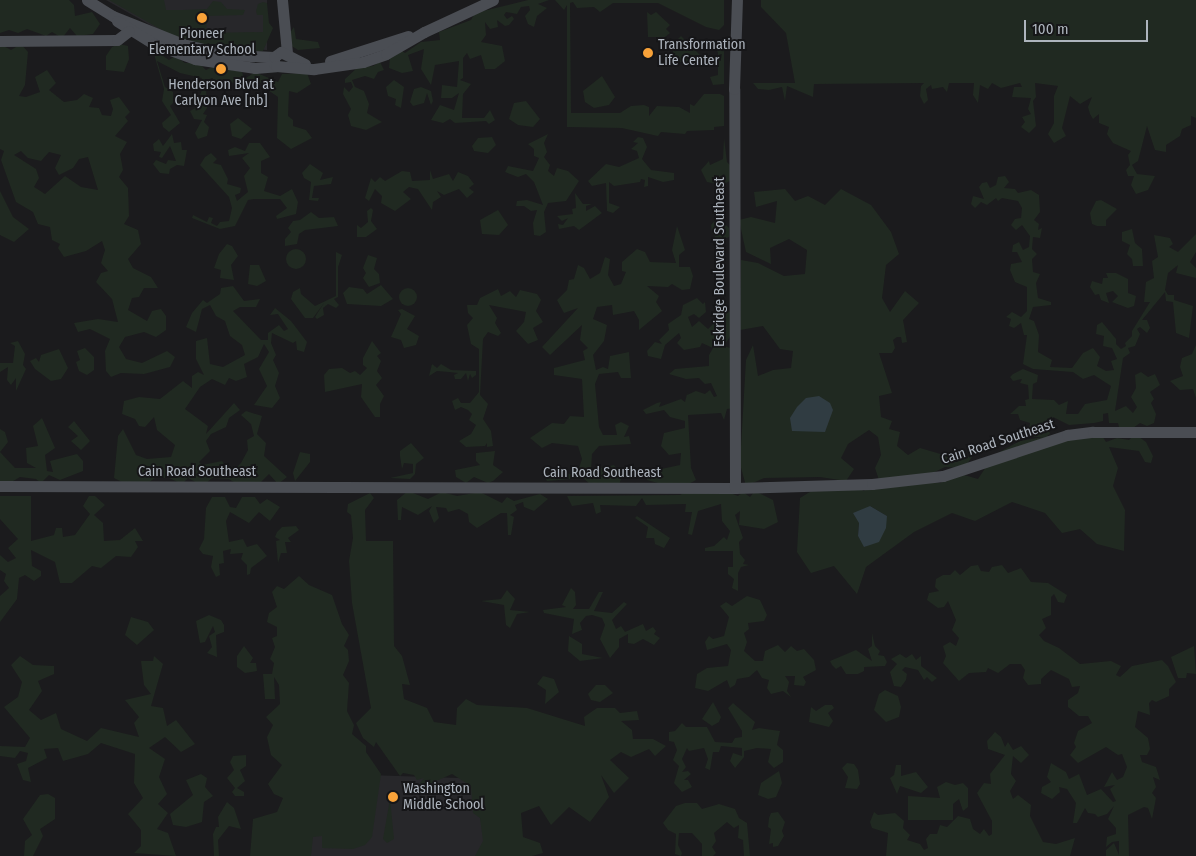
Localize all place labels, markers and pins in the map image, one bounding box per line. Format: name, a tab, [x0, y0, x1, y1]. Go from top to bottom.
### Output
marker: Pioneer Elementary School	[196, 12, 208, 24]
place label: Pioneer Elementary School	[149, 26, 255, 58]
place label: Transformation Life Center	[658, 37, 746, 70]
marker: Transformation Life Center	[642, 47, 654, 59]
marker: Henderson Blvd at Carlyon Ave [nb]	[215, 63, 227, 75]
place label: Henderson Blvd at Carlyon Ave [nb]	[168, 77, 274, 110]
place label: Washington Middle School	[403, 781, 484, 814]
marker: Washington Middle School	[387, 791, 399, 803]

